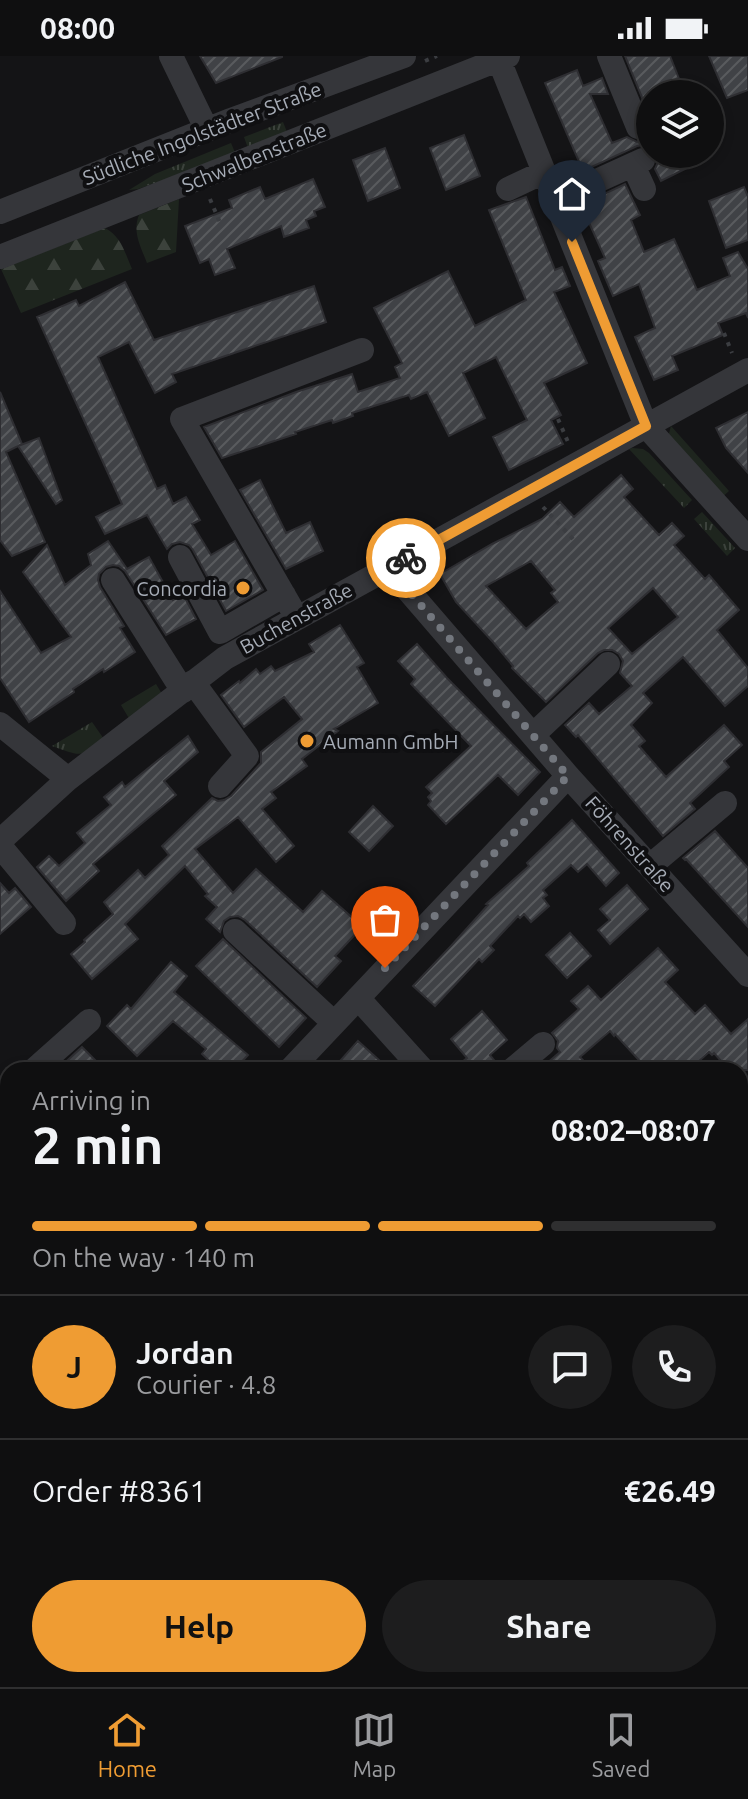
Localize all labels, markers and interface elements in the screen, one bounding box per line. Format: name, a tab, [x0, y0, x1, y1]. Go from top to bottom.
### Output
text: 08:00	[40, 11, 115, 45]
street label: Südliche Ingolstädter Straße	[79, 77, 325, 189]
map controls	[636, 80, 724, 168]
button: layers	[636, 80, 724, 168]
street label: Schwalbenstraße	[178, 118, 330, 196]
pin	[538, 160, 606, 242]
icon: home	[550, 172, 594, 216]
courier	[366, 518, 446, 598]
icon: bike	[384, 536, 428, 580]
place label: Concordia	[136, 577, 227, 600]
street label: Buchenstraße	[236, 578, 356, 658]
marker: Concordia	[234, 579, 252, 597]
place label: Aumann GmbH	[323, 730, 459, 753]
marker: Aumann GmbH	[298, 732, 316, 750]
street label: Föhrenstraße	[581, 791, 679, 897]
pin	[351, 886, 419, 968]
icon: bag	[363, 898, 407, 942]
text: Arriving in	[32, 1086, 151, 1115]
text: 08:02–08:07	[551, 1113, 716, 1147]
text: 2 min	[32, 1116, 163, 1174]
text: On the way · 140 m	[32, 1243, 255, 1272]
button: chat	[528, 1325, 612, 1409]
button: phone	[632, 1325, 716, 1409]
text: Jordan	[136, 1336, 234, 1370]
text: J	[66, 1350, 82, 1384]
text: Courier · 4.8	[136, 1370, 276, 1399]
text: Order #8361	[32, 1474, 206, 1508]
text: €26.49	[624, 1474, 716, 1508]
button: Help	[32, 1580, 366, 1672]
button: Share	[382, 1580, 716, 1672]
tab: Home	[98, 1708, 157, 1781]
tab: Map	[352, 1708, 396, 1781]
tab: Saved	[592, 1708, 650, 1781]

